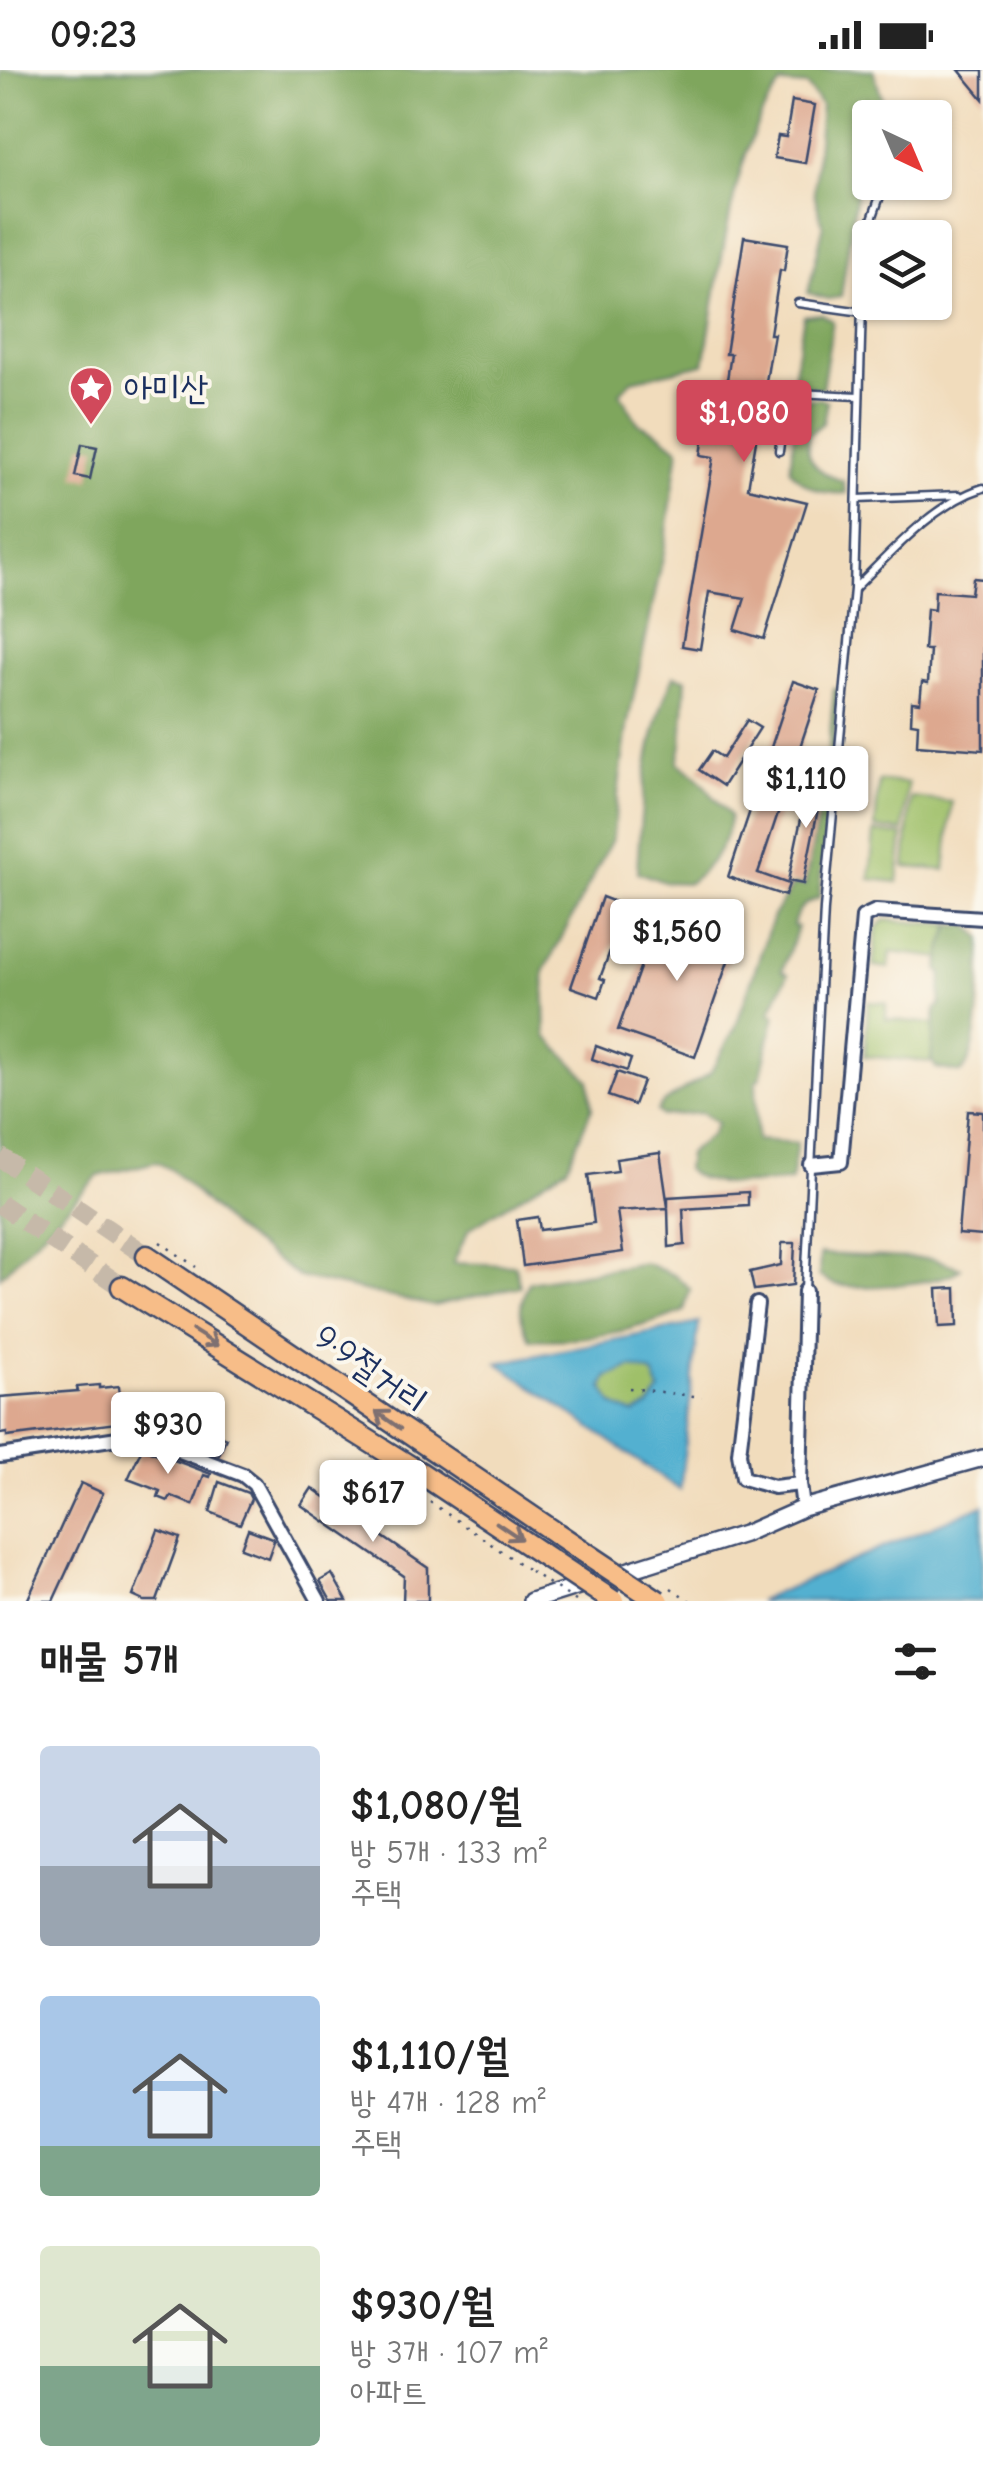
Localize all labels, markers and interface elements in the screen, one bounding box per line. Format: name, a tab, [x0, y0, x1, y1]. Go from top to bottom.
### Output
text: 09:23	[50, 13, 137, 57]
north arrow	[852, 100, 952, 200]
map controls	[852, 100, 952, 320]
button: layers	[852, 220, 952, 320]
place icon: 아미산	[68, 365, 114, 426]
place label: 아미산	[124, 368, 209, 409]
pin: $1,080	[663, 380, 825, 465]
text: $1,080	[699, 394, 789, 431]
pin: $1,110	[725, 746, 887, 831]
text: $1,110	[765, 760, 847, 797]
pin: $1,560	[596, 899, 758, 984]
text: $1,560	[632, 913, 722, 950]
street label: 9·9절거리	[307, 1316, 435, 1423]
one-way arrow	[190, 1328, 219, 1349]
pin: $930	[109, 1392, 227, 1477]
text: $930	[133, 1406, 203, 1443]
one-way arrow	[374, 1410, 402, 1431]
pin: $617	[314, 1460, 432, 1545]
text: $617	[342, 1474, 404, 1511]
one-way arrow	[494, 1521, 522, 1542]
icon: filters	[888, 1634, 943, 1689]
text: 매물 5개	[40, 1636, 179, 1685]
text: $1,080/월	[350, 1781, 522, 1830]
icon: home	[120, 1786, 240, 1906]
text: 방 5개 · 133 m²	[350, 1834, 547, 1871]
text: 주택	[350, 1874, 402, 1911]
text: $1,110/월	[350, 2031, 509, 2080]
icon: home	[120, 2036, 240, 2156]
text: 방 4개 · 128 m²	[350, 2084, 546, 2121]
text: 주택	[350, 2124, 402, 2161]
text: $930/월	[350, 2281, 494, 2330]
icon: home	[120, 2286, 240, 2406]
text: 방 3개 · 107 m²	[350, 2334, 548, 2371]
text: 아파트	[350, 2374, 427, 2411]

